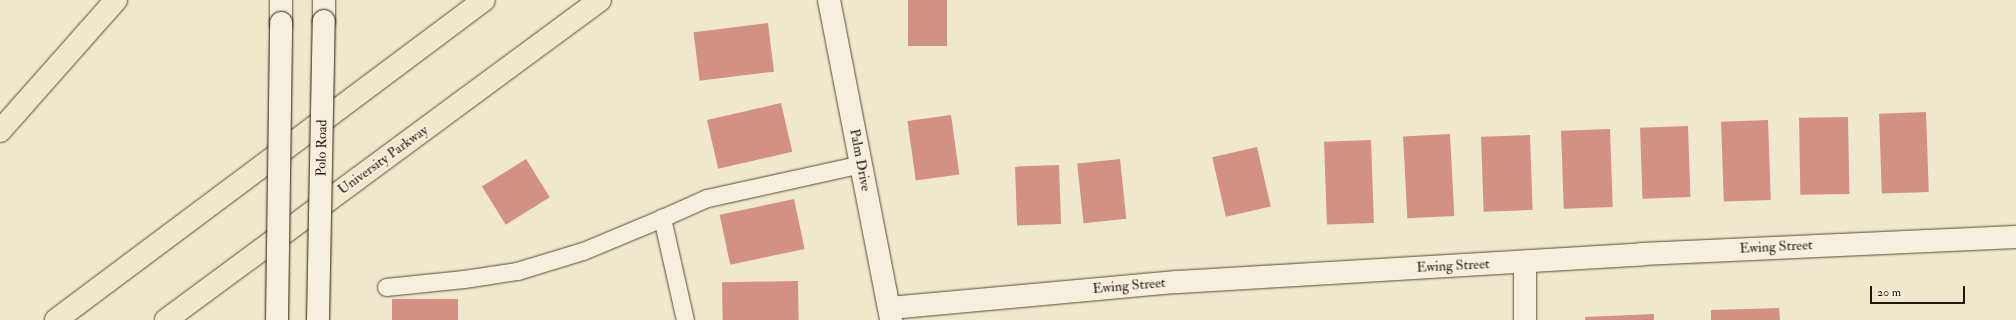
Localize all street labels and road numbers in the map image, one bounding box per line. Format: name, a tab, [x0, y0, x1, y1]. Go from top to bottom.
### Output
street label: Polo Road	[313, 119, 331, 177]
street label: University Parkway	[335, 122, 431, 198]
street label: Palm Drive	[846, 127, 874, 193]
street label: Ewing Street	[1739, 237, 1813, 257]
street label: Ewing Street	[1416, 256, 1490, 276]
street label: Ewing Street	[1092, 274, 1166, 298]

